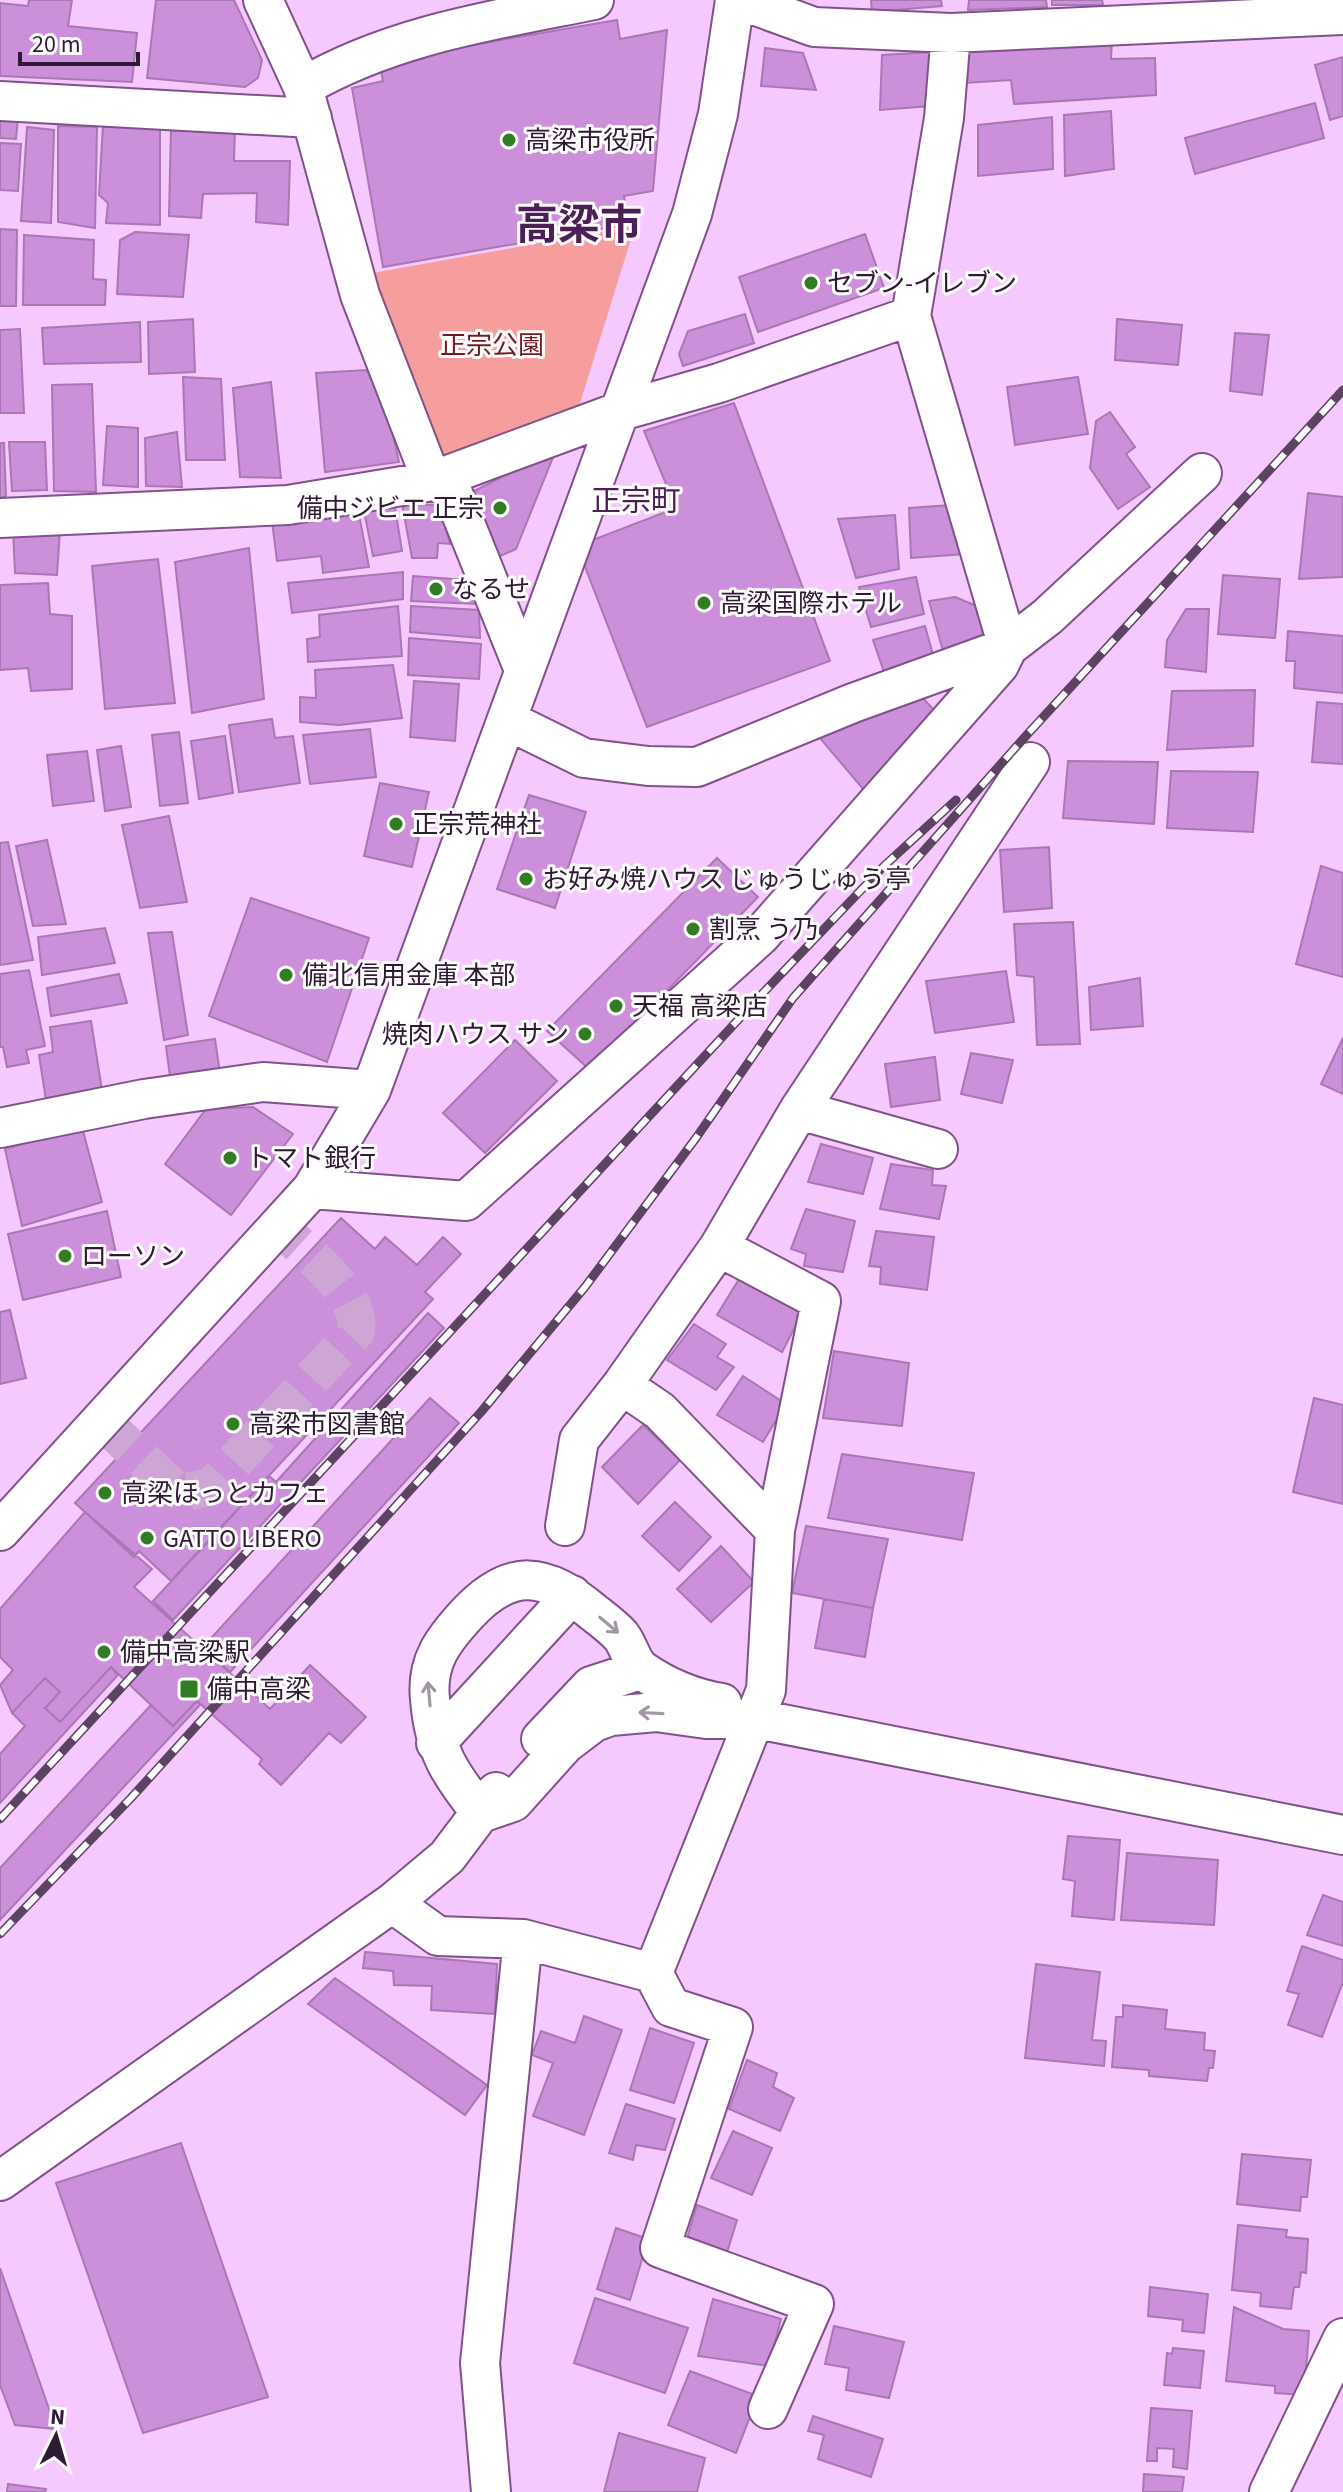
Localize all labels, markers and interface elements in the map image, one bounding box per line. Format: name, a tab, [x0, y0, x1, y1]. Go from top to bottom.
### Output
scale bar	[20, 16, 138, 66]
text: 20 m	[32, 27, 81, 62]
place label: 高梁市役所	[525, 122, 655, 159]
marker: 高梁市役所	[500, 131, 518, 149]
district label: 高梁市	[516, 196, 642, 256]
place label: セブン-イレブン	[827, 265, 1017, 302]
marker: セブン-イレブン	[802, 274, 820, 292]
park label: 正宗公園	[440, 327, 544, 364]
district label: 正宗町	[591, 480, 681, 523]
place label: 備中ジビエ 正宗	[297, 490, 484, 527]
marker: 備中ジビエ 正宗	[491, 499, 509, 517]
place label: なるせ	[452, 571, 530, 608]
marker: なるせ	[427, 580, 445, 598]
place label: 高梁国際ホテル	[720, 585, 902, 622]
marker: 高梁国際ホテル	[695, 594, 713, 612]
place label: 正宗荒神社	[412, 806, 542, 843]
marker: 正宗荒神社	[387, 815, 405, 833]
place label: お好み焼ハウス じゅうじゅう亭	[542, 861, 911, 898]
marker: お好み焼ハウス じゅうじゅう亭	[517, 870, 535, 888]
place label: 割烹 う乃	[709, 911, 818, 948]
marker: 割烹 う乃	[684, 920, 702, 938]
place label: 備北信用金庫 本部	[302, 957, 515, 994]
marker: 備北信用金庫 本部	[277, 966, 295, 984]
place label: 天福 高梁店	[632, 988, 767, 1025]
marker: 天福 高梁店	[607, 997, 625, 1015]
place label: 焼肉ハウス サン	[382, 1016, 569, 1053]
marker: 焼肉ハウス サン	[576, 1025, 594, 1043]
place label: トマト銀行	[246, 1140, 376, 1177]
marker: トマト銀行	[221, 1149, 239, 1167]
place label: ローソン	[81, 1238, 185, 1275]
marker: ローソン	[56, 1247, 74, 1265]
place label: 高梁市図書館	[249, 1406, 405, 1443]
marker: 高梁市図書館	[224, 1415, 242, 1433]
place label: 高梁ほっとカフェ	[121, 1475, 329, 1512]
marker: 高梁ほっとカフェ	[96, 1484, 114, 1502]
place label: GATTO LIBERO	[163, 1520, 322, 1557]
marker: GATTO LIBERO	[138, 1529, 156, 1547]
one-way arrow	[598, 1616, 618, 1634]
place label: 備中高梁駅	[120, 1634, 250, 1671]
marker: 備中高梁駅	[95, 1643, 113, 1661]
place label: 備中高梁	[207, 1671, 311, 1708]
marker: 備中高梁	[178, 1678, 200, 1700]
one-way arrow	[421, 1681, 436, 1708]
one-way arrow	[638, 1705, 665, 1720]
north arrow	[16, 2396, 96, 2476]
text: N	[49, 2400, 66, 2434]

